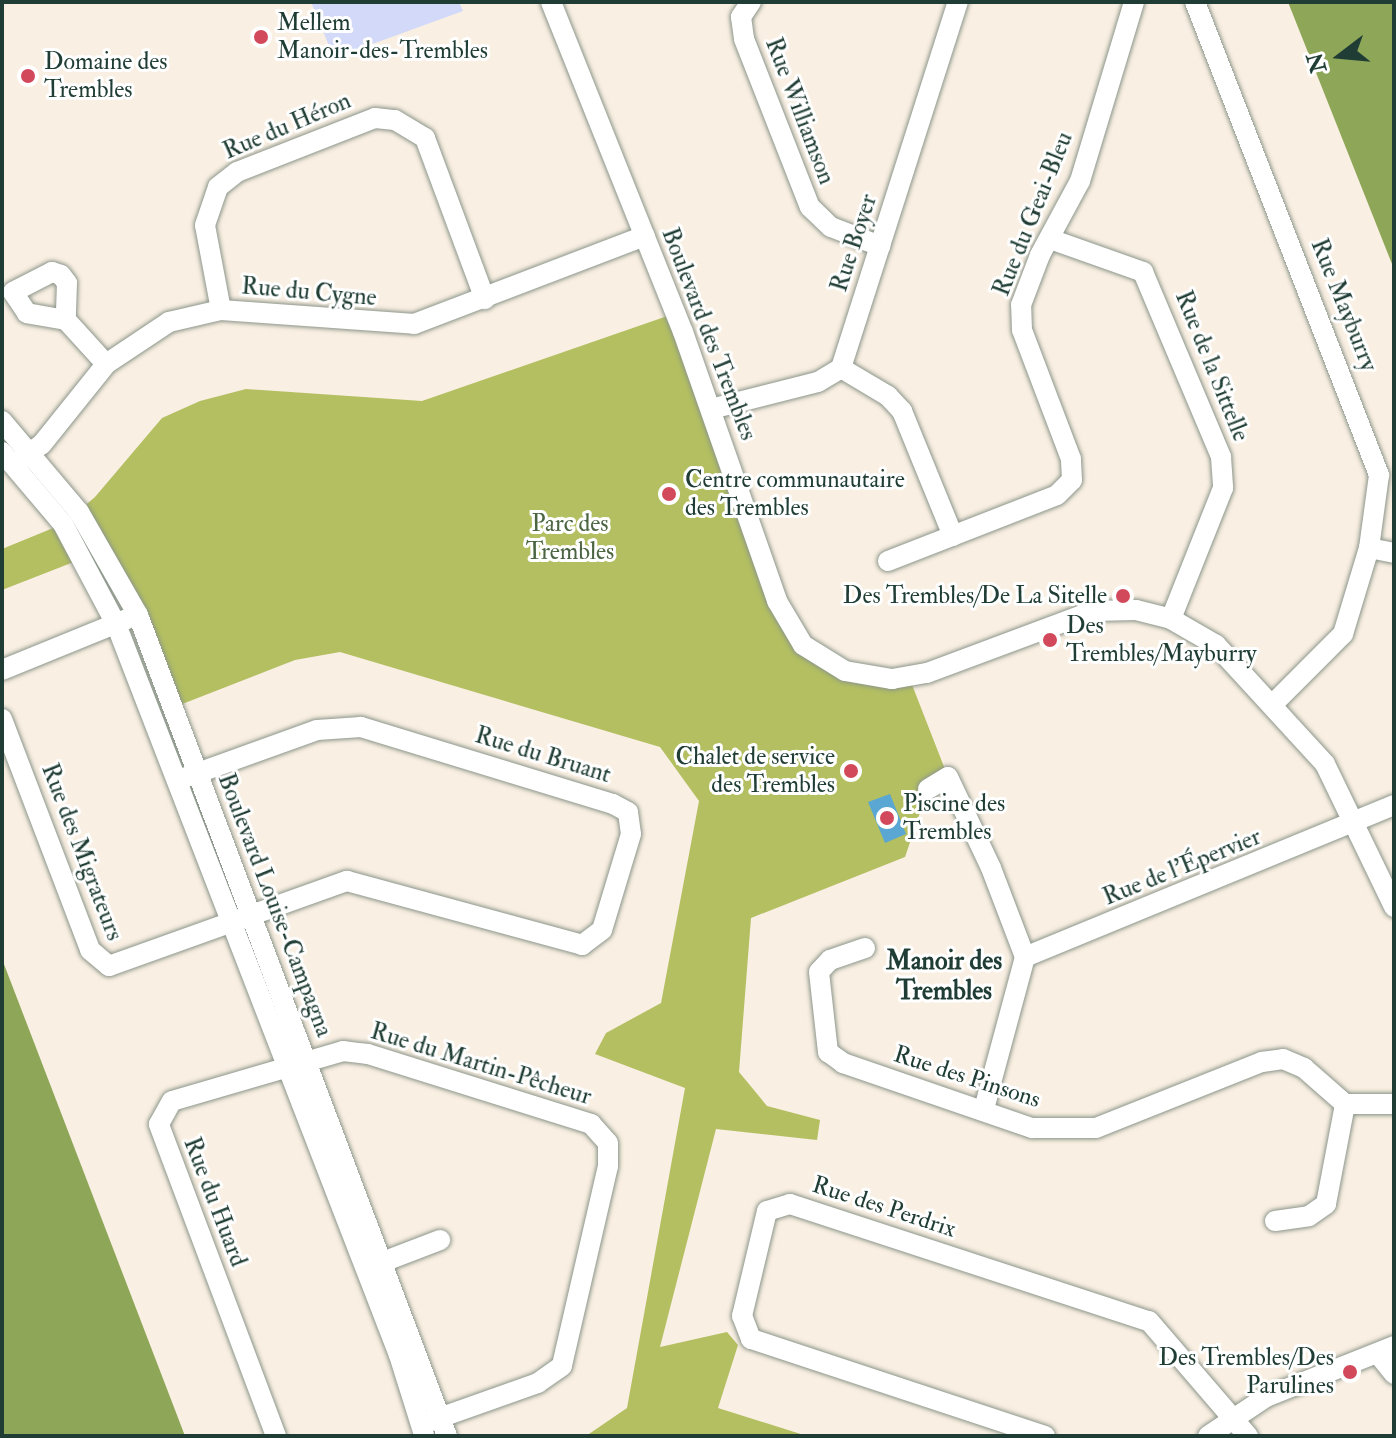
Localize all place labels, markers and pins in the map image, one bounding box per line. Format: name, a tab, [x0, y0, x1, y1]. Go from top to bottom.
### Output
place label: Mellem Manoir-des-Trembles	[277, 9, 488, 65]
marker: Mellem Manoir-des-Trembles	[252, 28, 270, 46]
place label: Domaine des Trembles	[44, 48, 168, 104]
marker: Domaine des Trembles	[19, 67, 37, 85]
place label: Centre communautaire des Trembles	[685, 466, 905, 522]
marker: Centre communautaire des Trembles	[660, 485, 678, 503]
place label: Des Trembles/De La Sitelle	[843, 582, 1107, 610]
marker: Des Trembles/De La Sitelle	[1114, 587, 1132, 605]
place label: Des Trembles/Mayburry	[1066, 612, 1257, 668]
marker: Des Trembles/Mayburry	[1041, 631, 1059, 649]
place label: Chalet de service des Trembles	[675, 743, 835, 799]
marker: Chalet de service des Trembles	[842, 762, 860, 780]
place label: Piscine des Trembles	[903, 790, 1005, 846]
marker: Piscine des Trembles	[878, 809, 896, 827]
place label: Des Trembles/Des Parulines	[1159, 1344, 1334, 1400]
marker: Des Trembles/Des Parulines	[1341, 1363, 1359, 1381]

